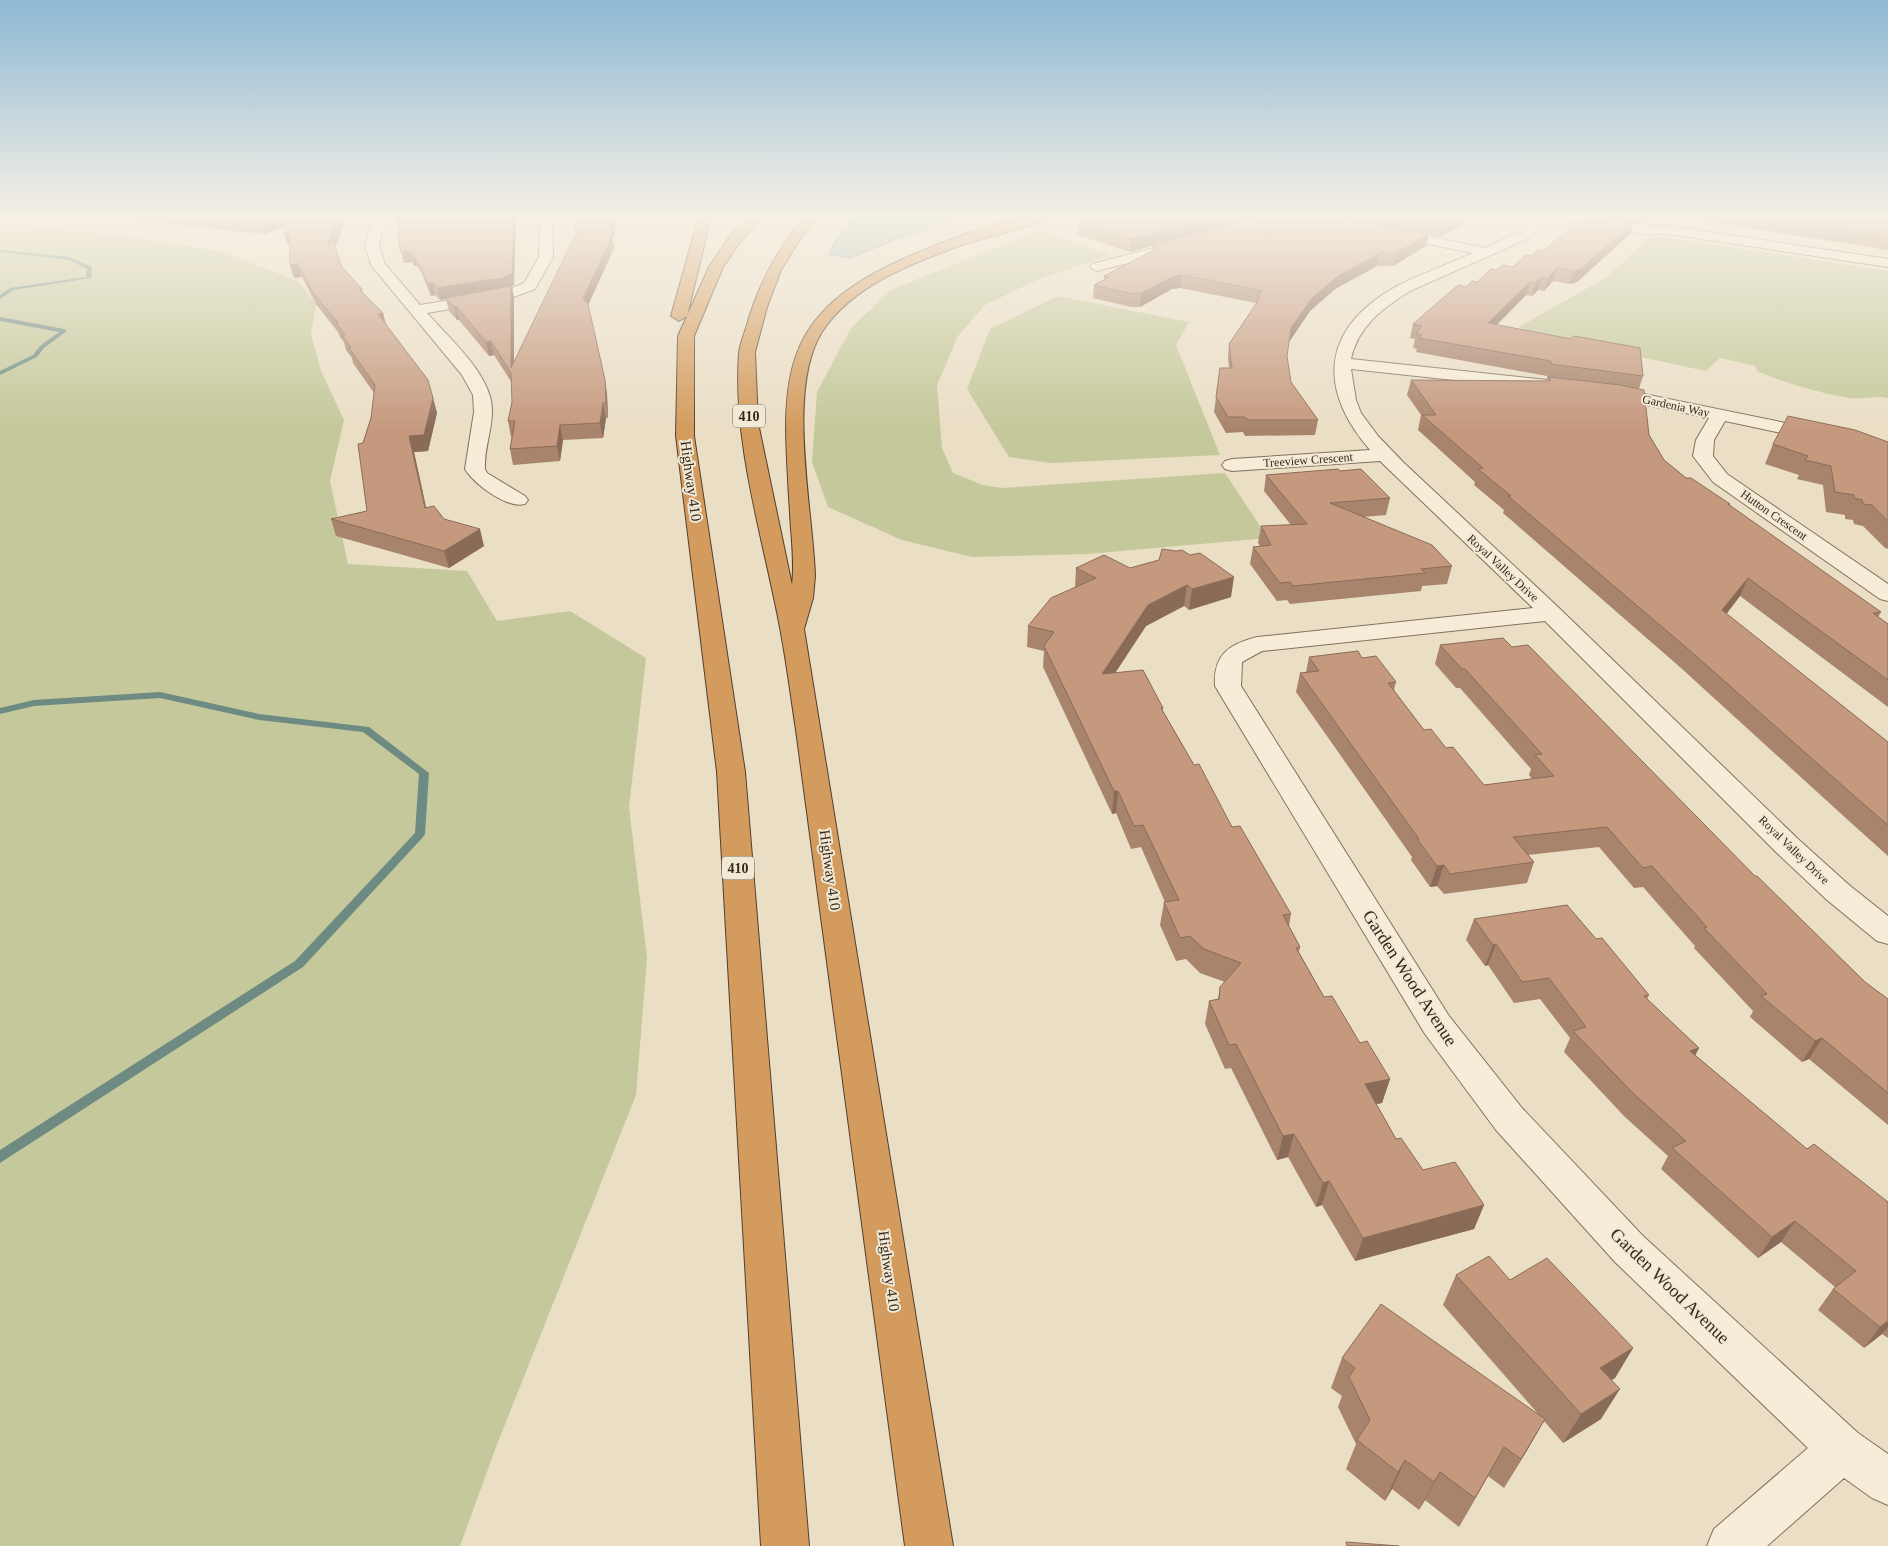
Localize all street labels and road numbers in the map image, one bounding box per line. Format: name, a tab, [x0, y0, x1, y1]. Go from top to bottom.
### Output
street label: Gardenia Way	[1641, 392, 1711, 420]
road number: 410	[733, 404, 765, 428]
street label: Highway 410	[677, 440, 705, 522]
street label: Treeview Crescent	[1263, 450, 1354, 470]
street label: Hutton Crescent	[1738, 487, 1811, 544]
street label: Royal Valley Drive	[1464, 531, 1542, 605]
street label: Royal Valley Drive	[1756, 813, 1832, 887]
street label: Highway 410	[816, 829, 844, 911]
road number: 410	[722, 856, 754, 880]
street label: Garden Wood Avenue	[1359, 906, 1461, 1050]
street label: Garden Wood Avenue	[1606, 1224, 1734, 1348]
street label: Highway 410	[875, 1230, 903, 1312]

